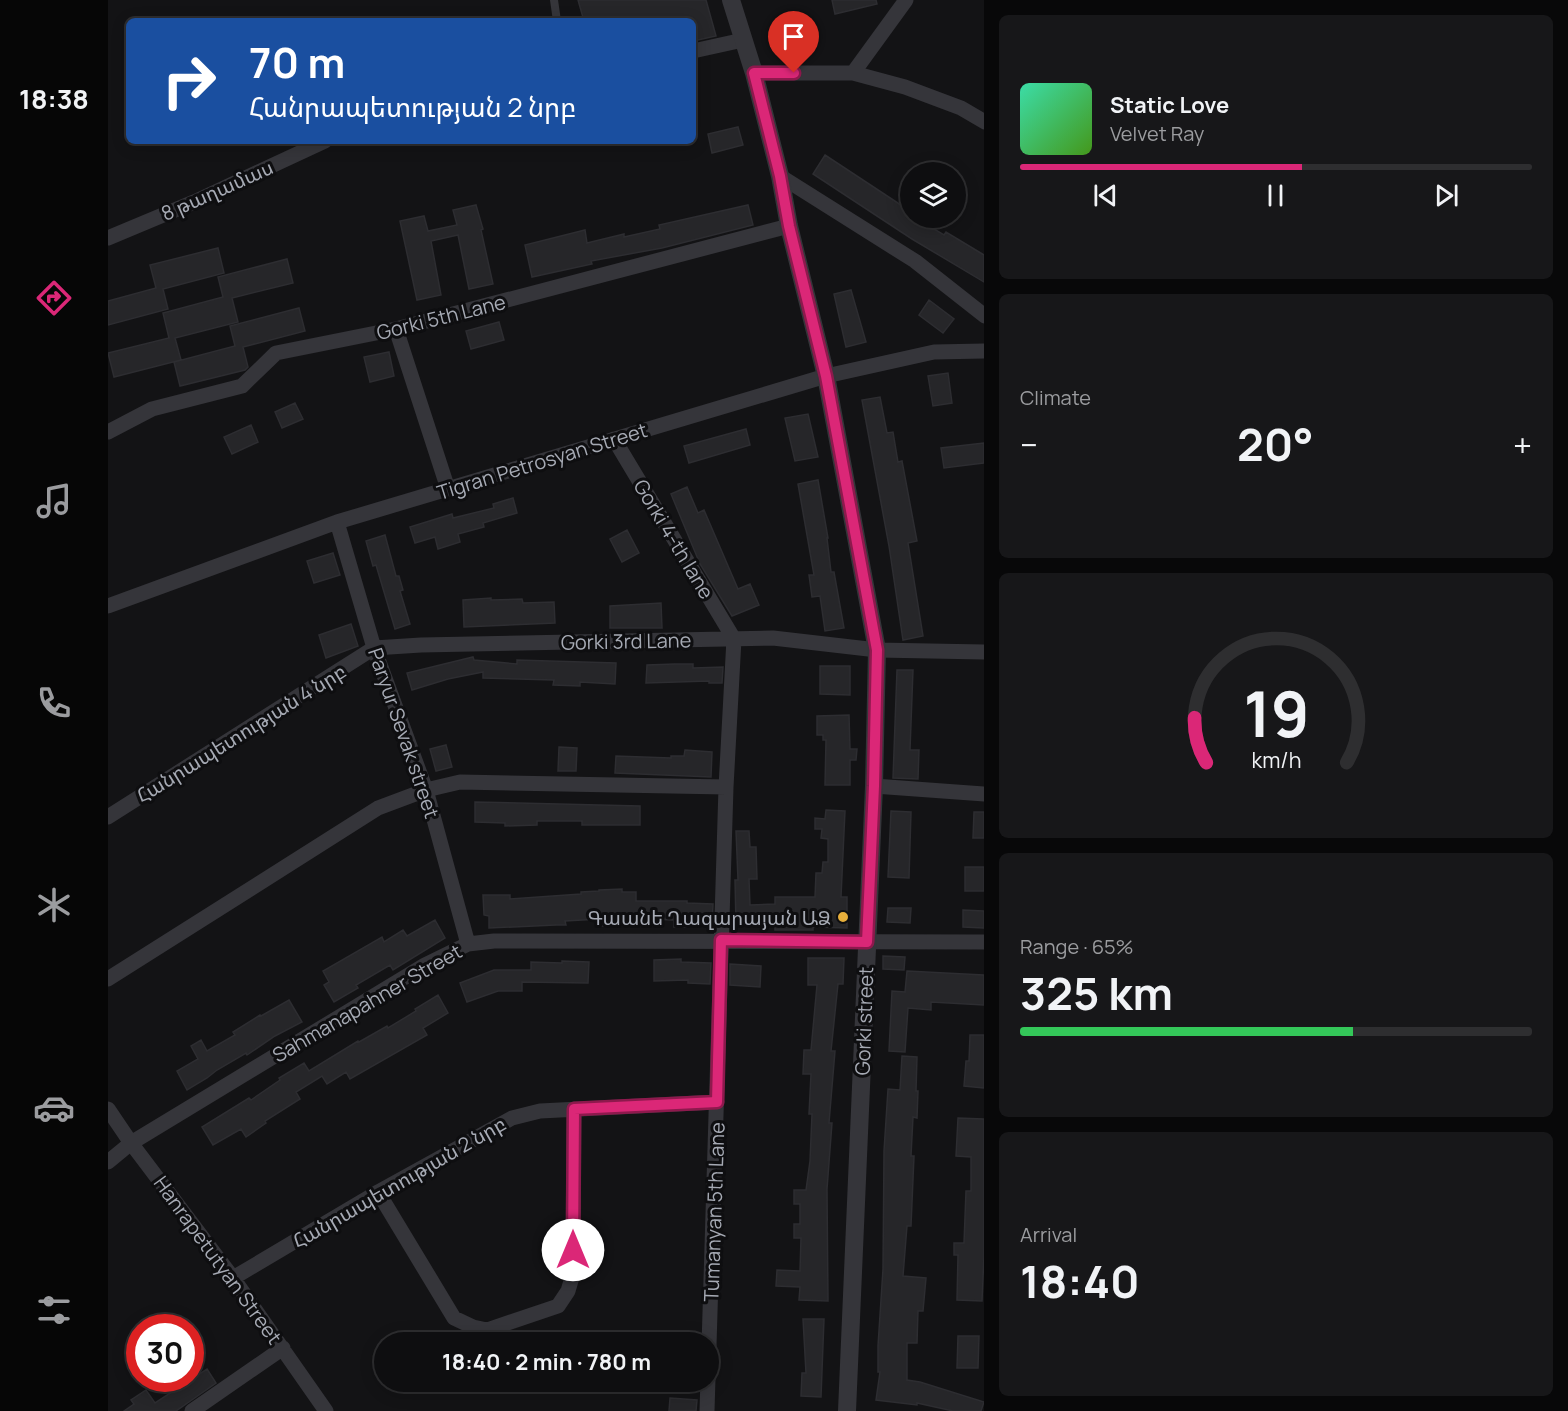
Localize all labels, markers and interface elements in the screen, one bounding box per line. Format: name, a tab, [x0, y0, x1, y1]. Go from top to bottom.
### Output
pin	[768, 11, 819, 73]
icon: arrive	[777, 20, 810, 53]
text: 70 m	[249, 33, 345, 91]
icon: right	[150, 42, 228, 120]
text: 18:38	[19, 80, 89, 117]
text: Հանրապետության 2 նրբ	[249, 88, 576, 125]
text: Static Love	[1110, 90, 1229, 120]
text: Velvet Ray	[1110, 120, 1204, 147]
street label: 8 թաղամաս	[157, 153, 277, 227]
map controls	[900, 162, 966, 228]
button: layers	[900, 162, 966, 228]
icon: previous	[1089, 179, 1122, 212]
icon: pause	[1259, 179, 1292, 212]
icon: next	[1430, 179, 1463, 212]
icon: directions	[33, 277, 75, 319]
street label: Gorki 5th Lane	[374, 288, 508, 346]
text: Climate	[1020, 384, 1091, 411]
text: 20°	[1237, 413, 1314, 475]
street label: Tigran Petrosyan Street	[433, 416, 651, 506]
text: −	[1020, 422, 1038, 467]
text: +	[1513, 422, 1532, 467]
street label: Gorki 4-th lane	[628, 474, 720, 604]
icon: music	[33, 480, 75, 522]
street label: Gorki 3rd Lane	[561, 626, 691, 656]
street label: Paryur Sevak street	[362, 644, 446, 822]
street label: Հանրապետության 4 նրբ	[131, 657, 351, 809]
text: 19	[1243, 670, 1309, 756]
icon: phone	[33, 682, 75, 724]
text: km/h	[1251, 745, 1301, 774]
icon: climate	[33, 884, 75, 926]
place label: Գաանե Ղազարայան ԱՁ	[587, 904, 831, 931]
marker: Գաանե Ղազարայան ԱՁ	[836, 910, 850, 924]
text: Range · 65%	[1020, 933, 1134, 960]
street label: Sahmanapahner Street	[267, 938, 467, 1068]
text: 325 km	[1020, 962, 1173, 1024]
street label: Gorki street	[849, 966, 879, 1076]
icon: car	[33, 1087, 75, 1129]
street label: Հանրապետության 2 նրբ	[287, 1110, 511, 1254]
street label: Tumanyan 5th Lane	[697, 1122, 731, 1302]
street label: Hanrapetutyan Street	[148, 1171, 288, 1349]
position arrow	[541, 1218, 605, 1282]
text: Arrival	[1020, 1221, 1077, 1248]
text: 18:40	[1020, 1250, 1140, 1312]
icon: filters	[33, 1289, 75, 1331]
speed limit sign: 30	[126, 1314, 204, 1392]
text: 18:40 · 2 min · 780 m	[442, 1347, 651, 1377]

